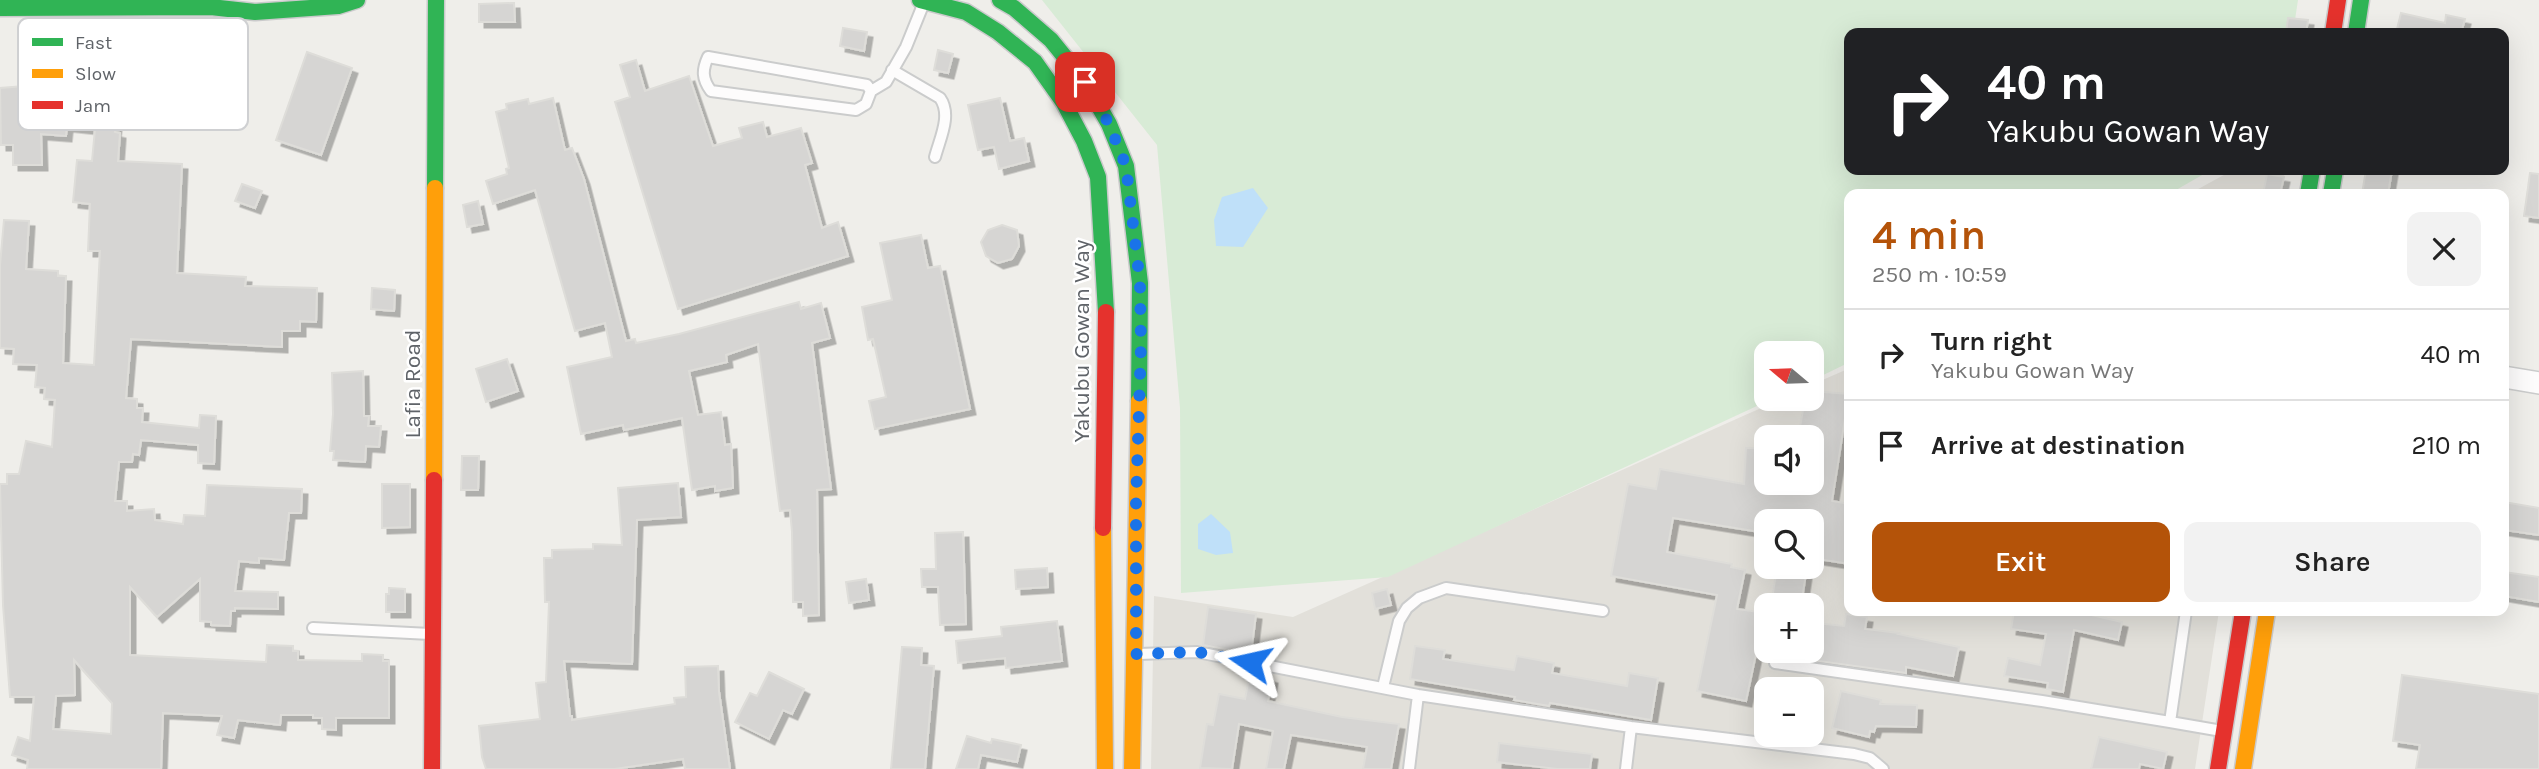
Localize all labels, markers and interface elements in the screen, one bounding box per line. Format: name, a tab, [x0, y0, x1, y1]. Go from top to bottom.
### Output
legend	[18, 18, 248, 130]
text: Fast	[75, 32, 112, 54]
pin	[1055, 52, 1115, 112]
text: 40 m	[1987, 54, 2106, 111]
icon: right	[1872, 56, 1963, 147]
text: Slow	[75, 63, 116, 85]
icon: arrive	[1066, 63, 1104, 101]
text: Jam	[75, 95, 111, 117]
text: Yakubu Gowan Way	[1987, 113, 2269, 150]
text: 4 min	[1872, 210, 1986, 260]
button: close	[2407, 212, 2481, 286]
street label: Yakubu Gowan Way	[1068, 239, 1095, 443]
text: 250 m · 10:59	[1872, 261, 2007, 288]
text: Turn right	[1931, 326, 2052, 357]
street label: Lafia Road	[399, 329, 426, 439]
icon: right	[1872, 336, 1910, 374]
text: 40 m	[2421, 339, 2481, 370]
north arrow	[1754, 341, 1824, 411]
map controls	[1754, 341, 1824, 747]
text: Yakubu Gowan Way	[1931, 357, 2134, 384]
button: sound	[1754, 425, 1824, 495]
icon: arrive	[1872, 427, 1910, 465]
text: Arrive at destination	[1931, 430, 2185, 461]
text: 210 m	[2411, 430, 2481, 461]
button: search	[1754, 509, 1824, 579]
button: Exit	[1872, 522, 2170, 602]
button: Share	[2184, 522, 2481, 602]
button: +	[1754, 593, 1824, 663]
position arrow	[1213, 625, 1287, 699]
button: −	[1754, 677, 1824, 747]

